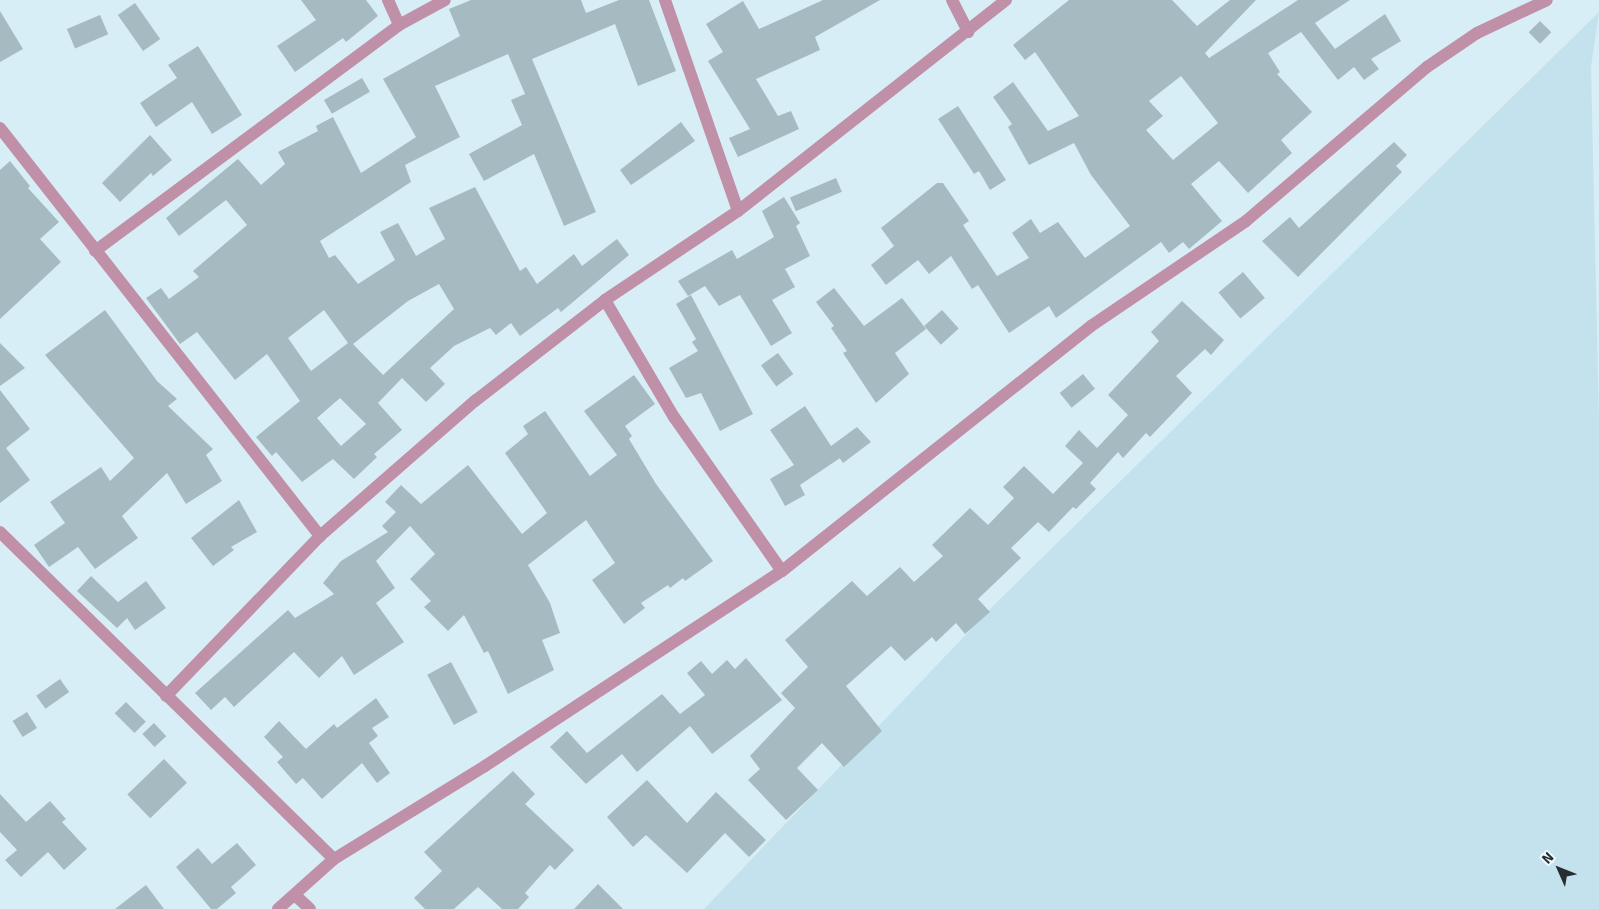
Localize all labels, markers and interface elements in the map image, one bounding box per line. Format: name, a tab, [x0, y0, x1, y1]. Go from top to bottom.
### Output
north arrow	[1534, 844, 1584, 894]
text: N	[1538, 849, 1557, 868]

